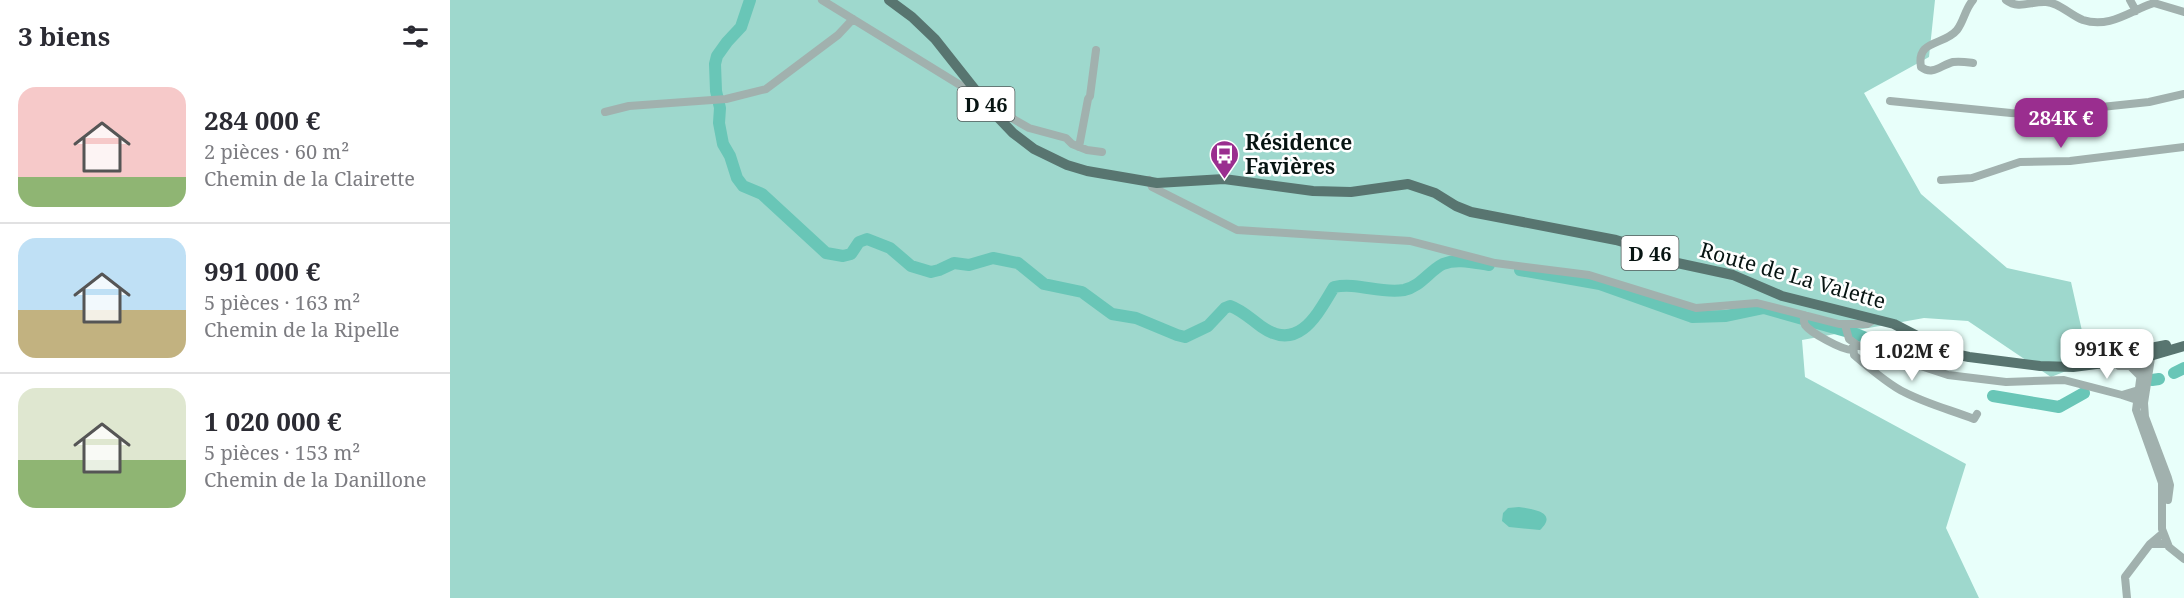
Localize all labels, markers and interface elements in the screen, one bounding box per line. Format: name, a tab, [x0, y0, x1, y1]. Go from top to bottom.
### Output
text: 3 biens	[18, 18, 110, 54]
icon: filters	[399, 20, 432, 53]
road number: D 46	[958, 87, 1014, 121]
pin: 284K €	[2012, 98, 2110, 149]
text: 284 000 €	[204, 102, 320, 138]
text: 284K €	[2029, 104, 2093, 131]
icon: home	[66, 111, 138, 183]
place label: Résidence Favières	[1245, 128, 1352, 180]
text: 2 pièces · 60 m²	[204, 138, 349, 165]
bus stop icon: Résidence Favières	[1208, 138, 1240, 180]
text: Chemin de la Clairette	[204, 165, 415, 192]
street label: Route de La Valette	[1697, 235, 1889, 315]
road number: D 46	[1622, 236, 1678, 270]
text: 991 000 €	[204, 253, 320, 289]
icon: home	[66, 262, 138, 334]
text: 5 pièces · 163 m²	[204, 289, 360, 316]
text: Chemin de la Ripelle	[204, 316, 400, 343]
pin: 991K €	[2058, 329, 2156, 380]
pin: 1.02M €	[1857, 331, 1967, 382]
text: 991K €	[2075, 335, 2139, 362]
text: 1.02M €	[1874, 337, 1950, 364]
text: 1 020 000 €	[204, 403, 342, 439]
icon: home	[66, 412, 138, 484]
text: 5 pièces · 153 m²	[204, 439, 360, 466]
text: Chemin de la Danillone	[204, 466, 427, 493]

